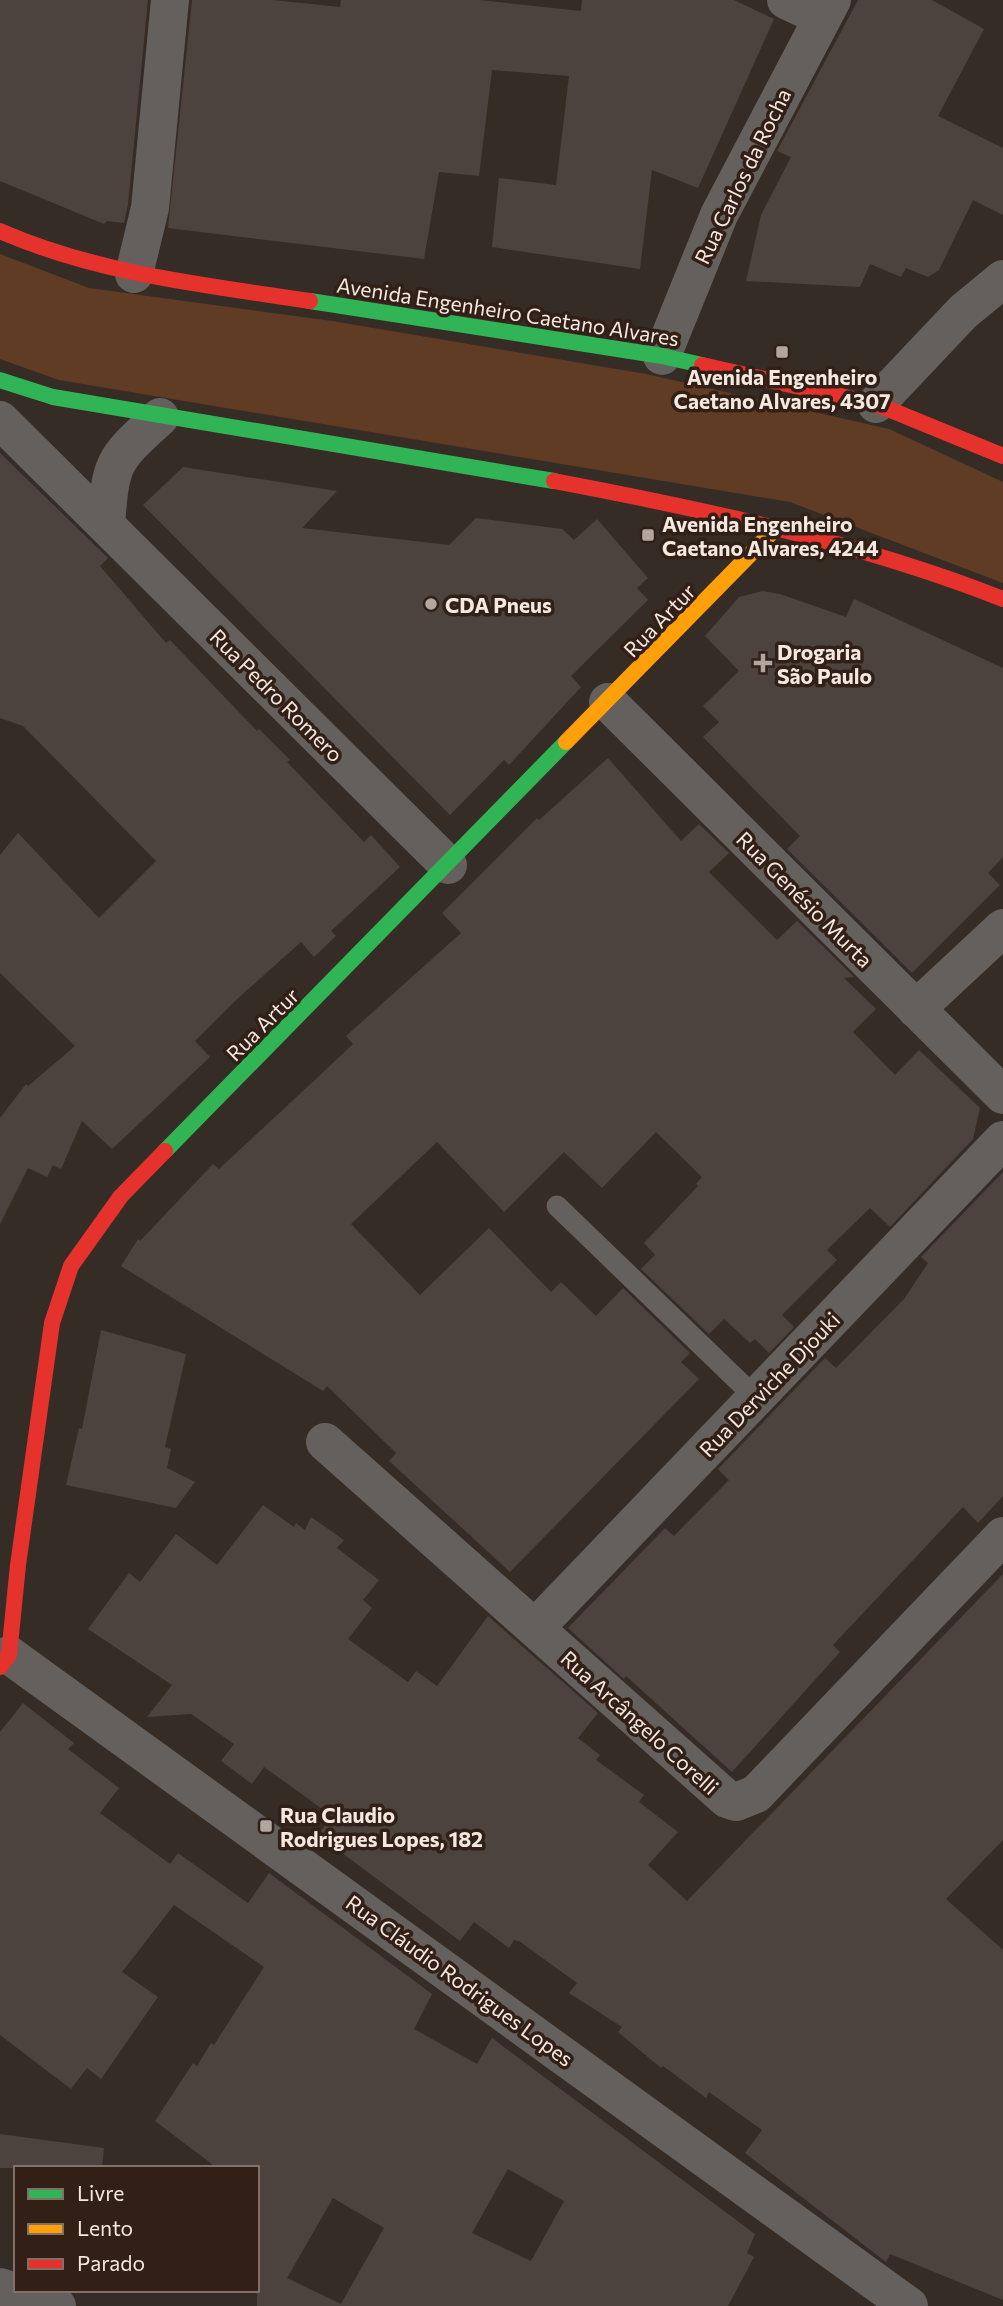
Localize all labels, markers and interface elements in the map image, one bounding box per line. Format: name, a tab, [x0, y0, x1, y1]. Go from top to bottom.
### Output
street label: Rua Carlos da Rocha	[689, 84, 795, 268]
street label: Avenida Engenheiro Caetano Alvares	[335, 272, 681, 350]
marker: Avenida Engenheiro Caetano Alvares, 4307	[774, 344, 790, 360]
place label: Avenida Engenheiro Caetano Alvares, 4307	[674, 364, 890, 413]
place label: Avenida Engenheiro Caetano Alvares, 4244	[662, 511, 879, 560]
marker: Avenida Engenheiro Caetano Alvares, 4244	[640, 527, 656, 543]
street label: Rua Artur	[618, 578, 700, 662]
place label: CDA Pneus	[445, 592, 552, 617]
marker: CDA Pneus	[423, 596, 439, 612]
street label: Rua Pedro Romero	[206, 624, 348, 766]
place label: Drogaria São Paulo	[777, 639, 872, 688]
marker: Drogaria São Paulo	[755, 655, 771, 671]
street label: Rua Genésio Murta	[732, 826, 878, 972]
street label: Rua Artur	[221, 983, 303, 1065]
street label: Rua Derviche Djouki	[694, 1307, 844, 1461]
street label: Rua Arcângelo Corelli	[556, 1645, 724, 1799]
place label: Rua Claudio Rodrigues Lopes, 182	[280, 1802, 483, 1851]
marker: Rua Claudio Rodrigues Lopes, 182	[258, 1818, 274, 1834]
street label: Rua Cláudio Rodrigues Lopes	[342, 1889, 578, 2071]
legend	[14, 2166, 259, 2292]
text: Livre	[77, 2180, 124, 2205]
text: Lento	[77, 2215, 133, 2240]
text: Parado	[77, 2250, 145, 2275]

